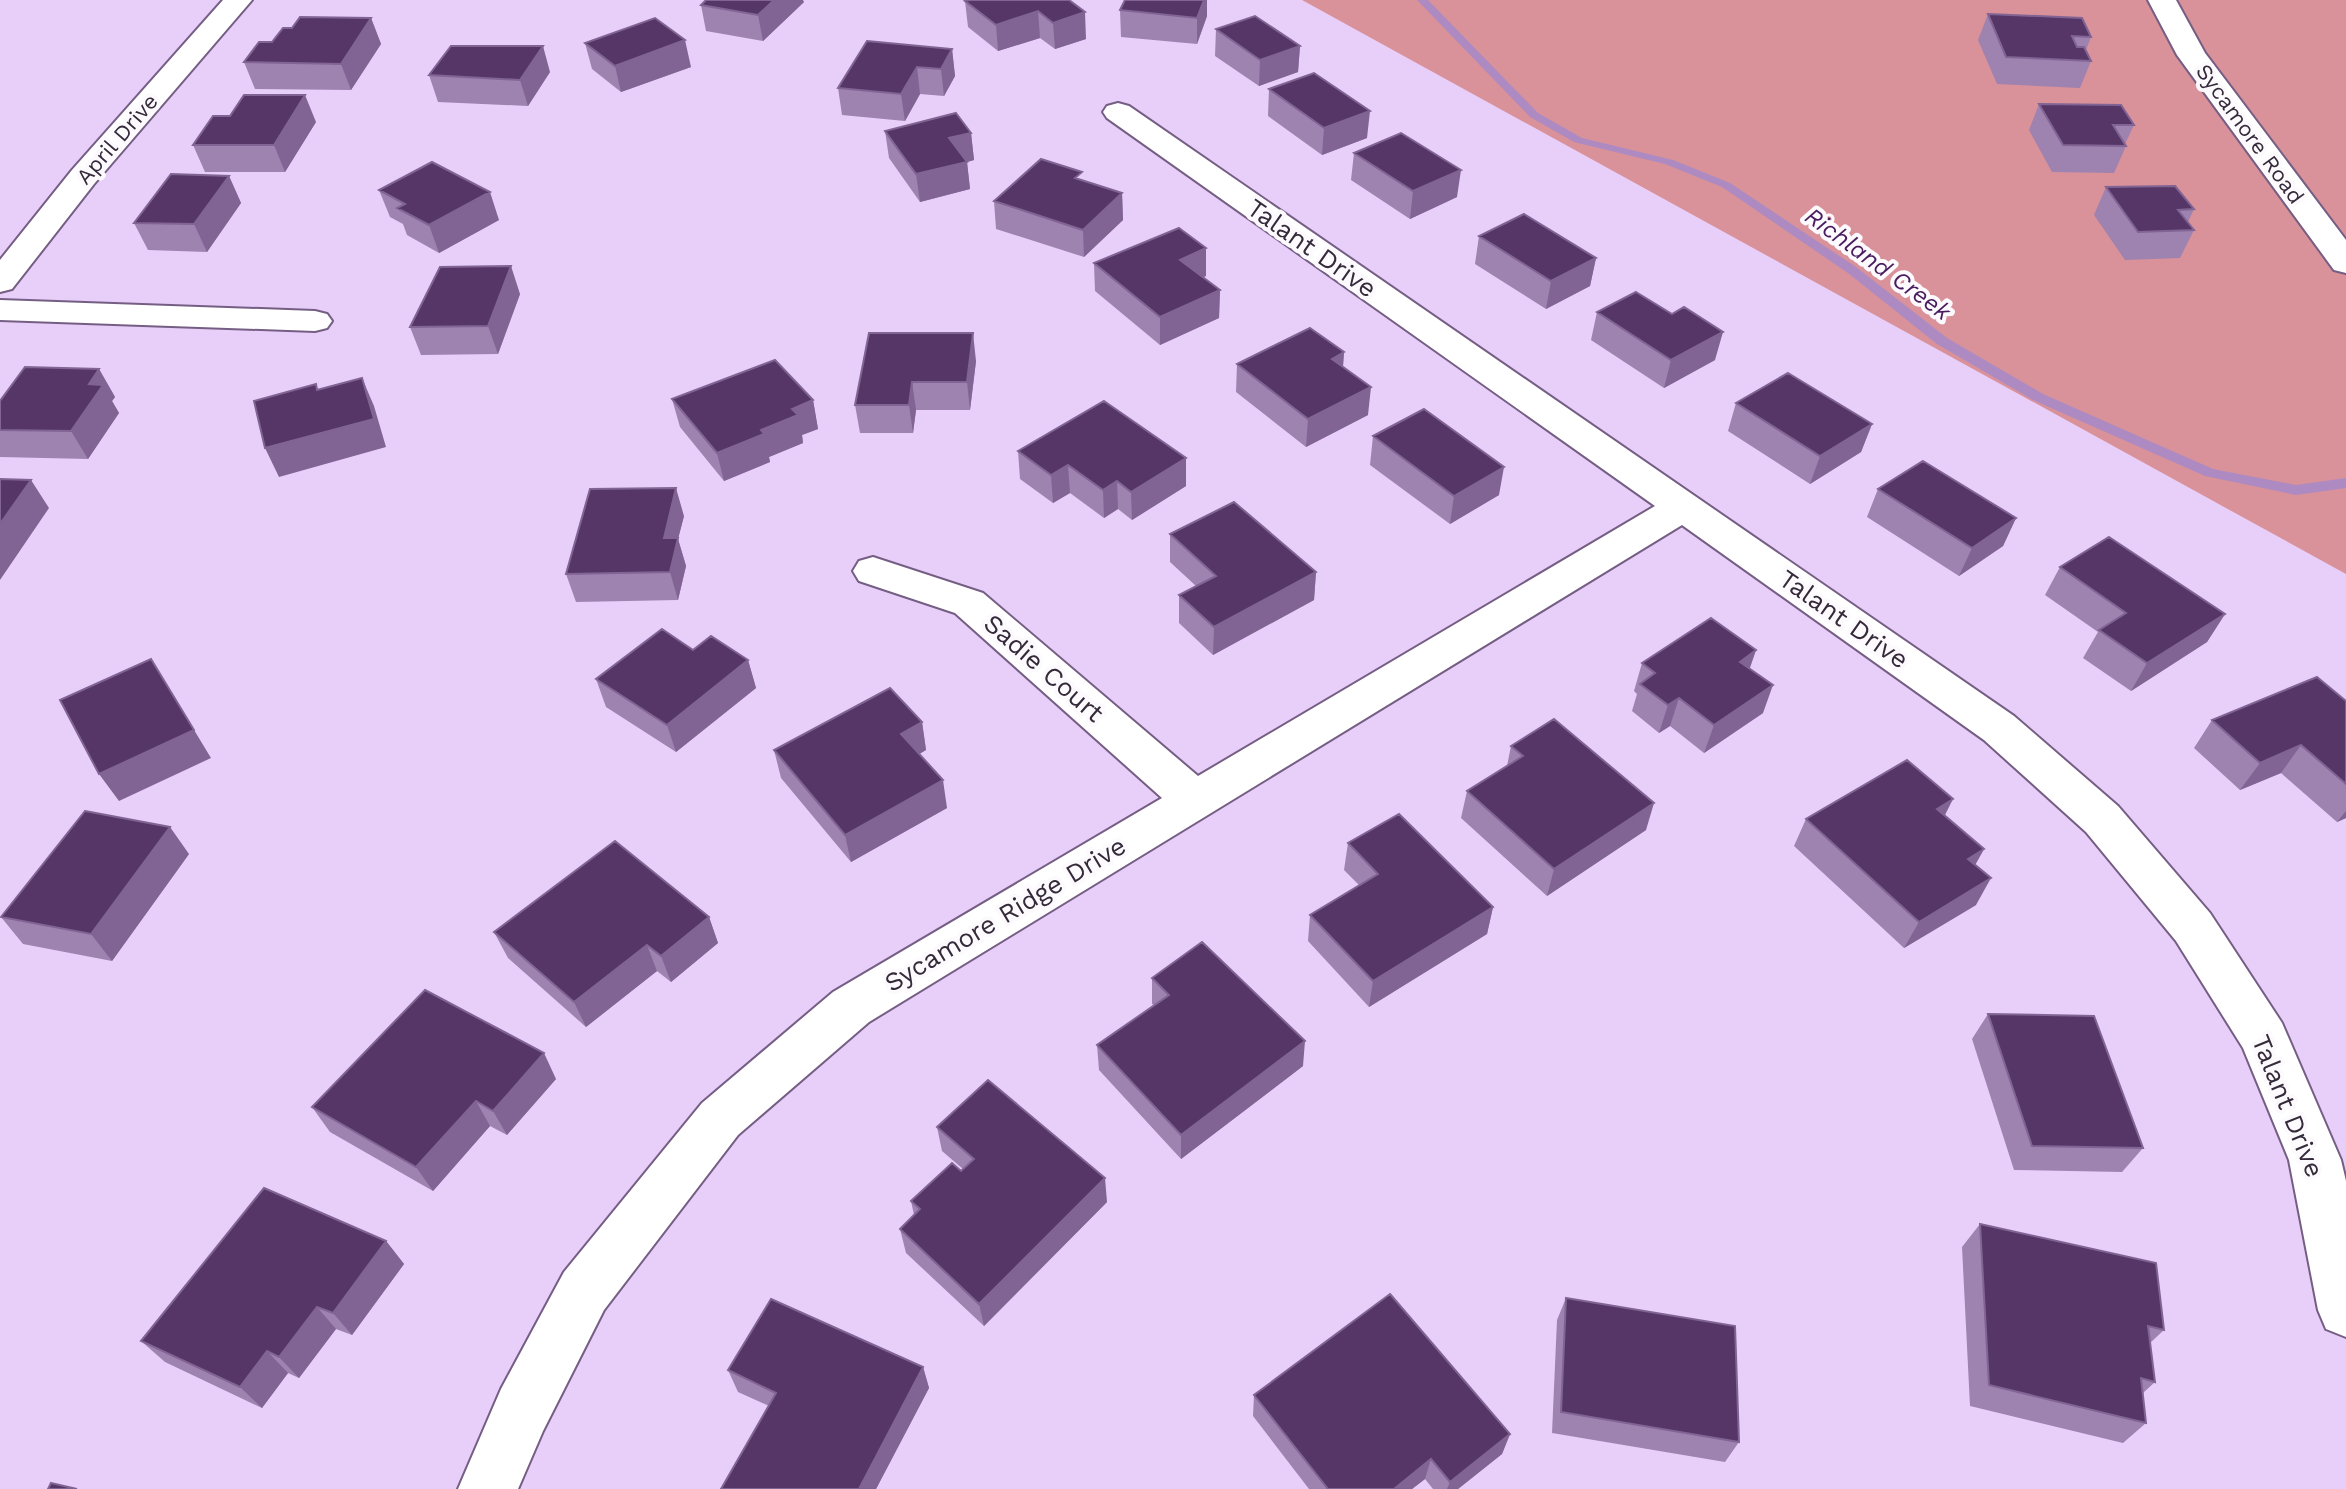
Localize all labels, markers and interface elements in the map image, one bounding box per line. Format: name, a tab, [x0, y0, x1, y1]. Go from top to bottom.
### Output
street label: Sycamore Road	[2191, 59, 2309, 209]
street label: April Drive	[71, 89, 163, 189]
street label: Talant Drive	[1242, 192, 1382, 304]
water label: Richland Creek	[1800, 202, 1957, 327]
street label: Talant Drive	[1774, 563, 1914, 675]
street label: Sadie Court	[978, 608, 1110, 728]
street label: Sycamore Ridge Drive	[879, 830, 1131, 998]
street label: Talant Drive	[2246, 1030, 2330, 1182]

